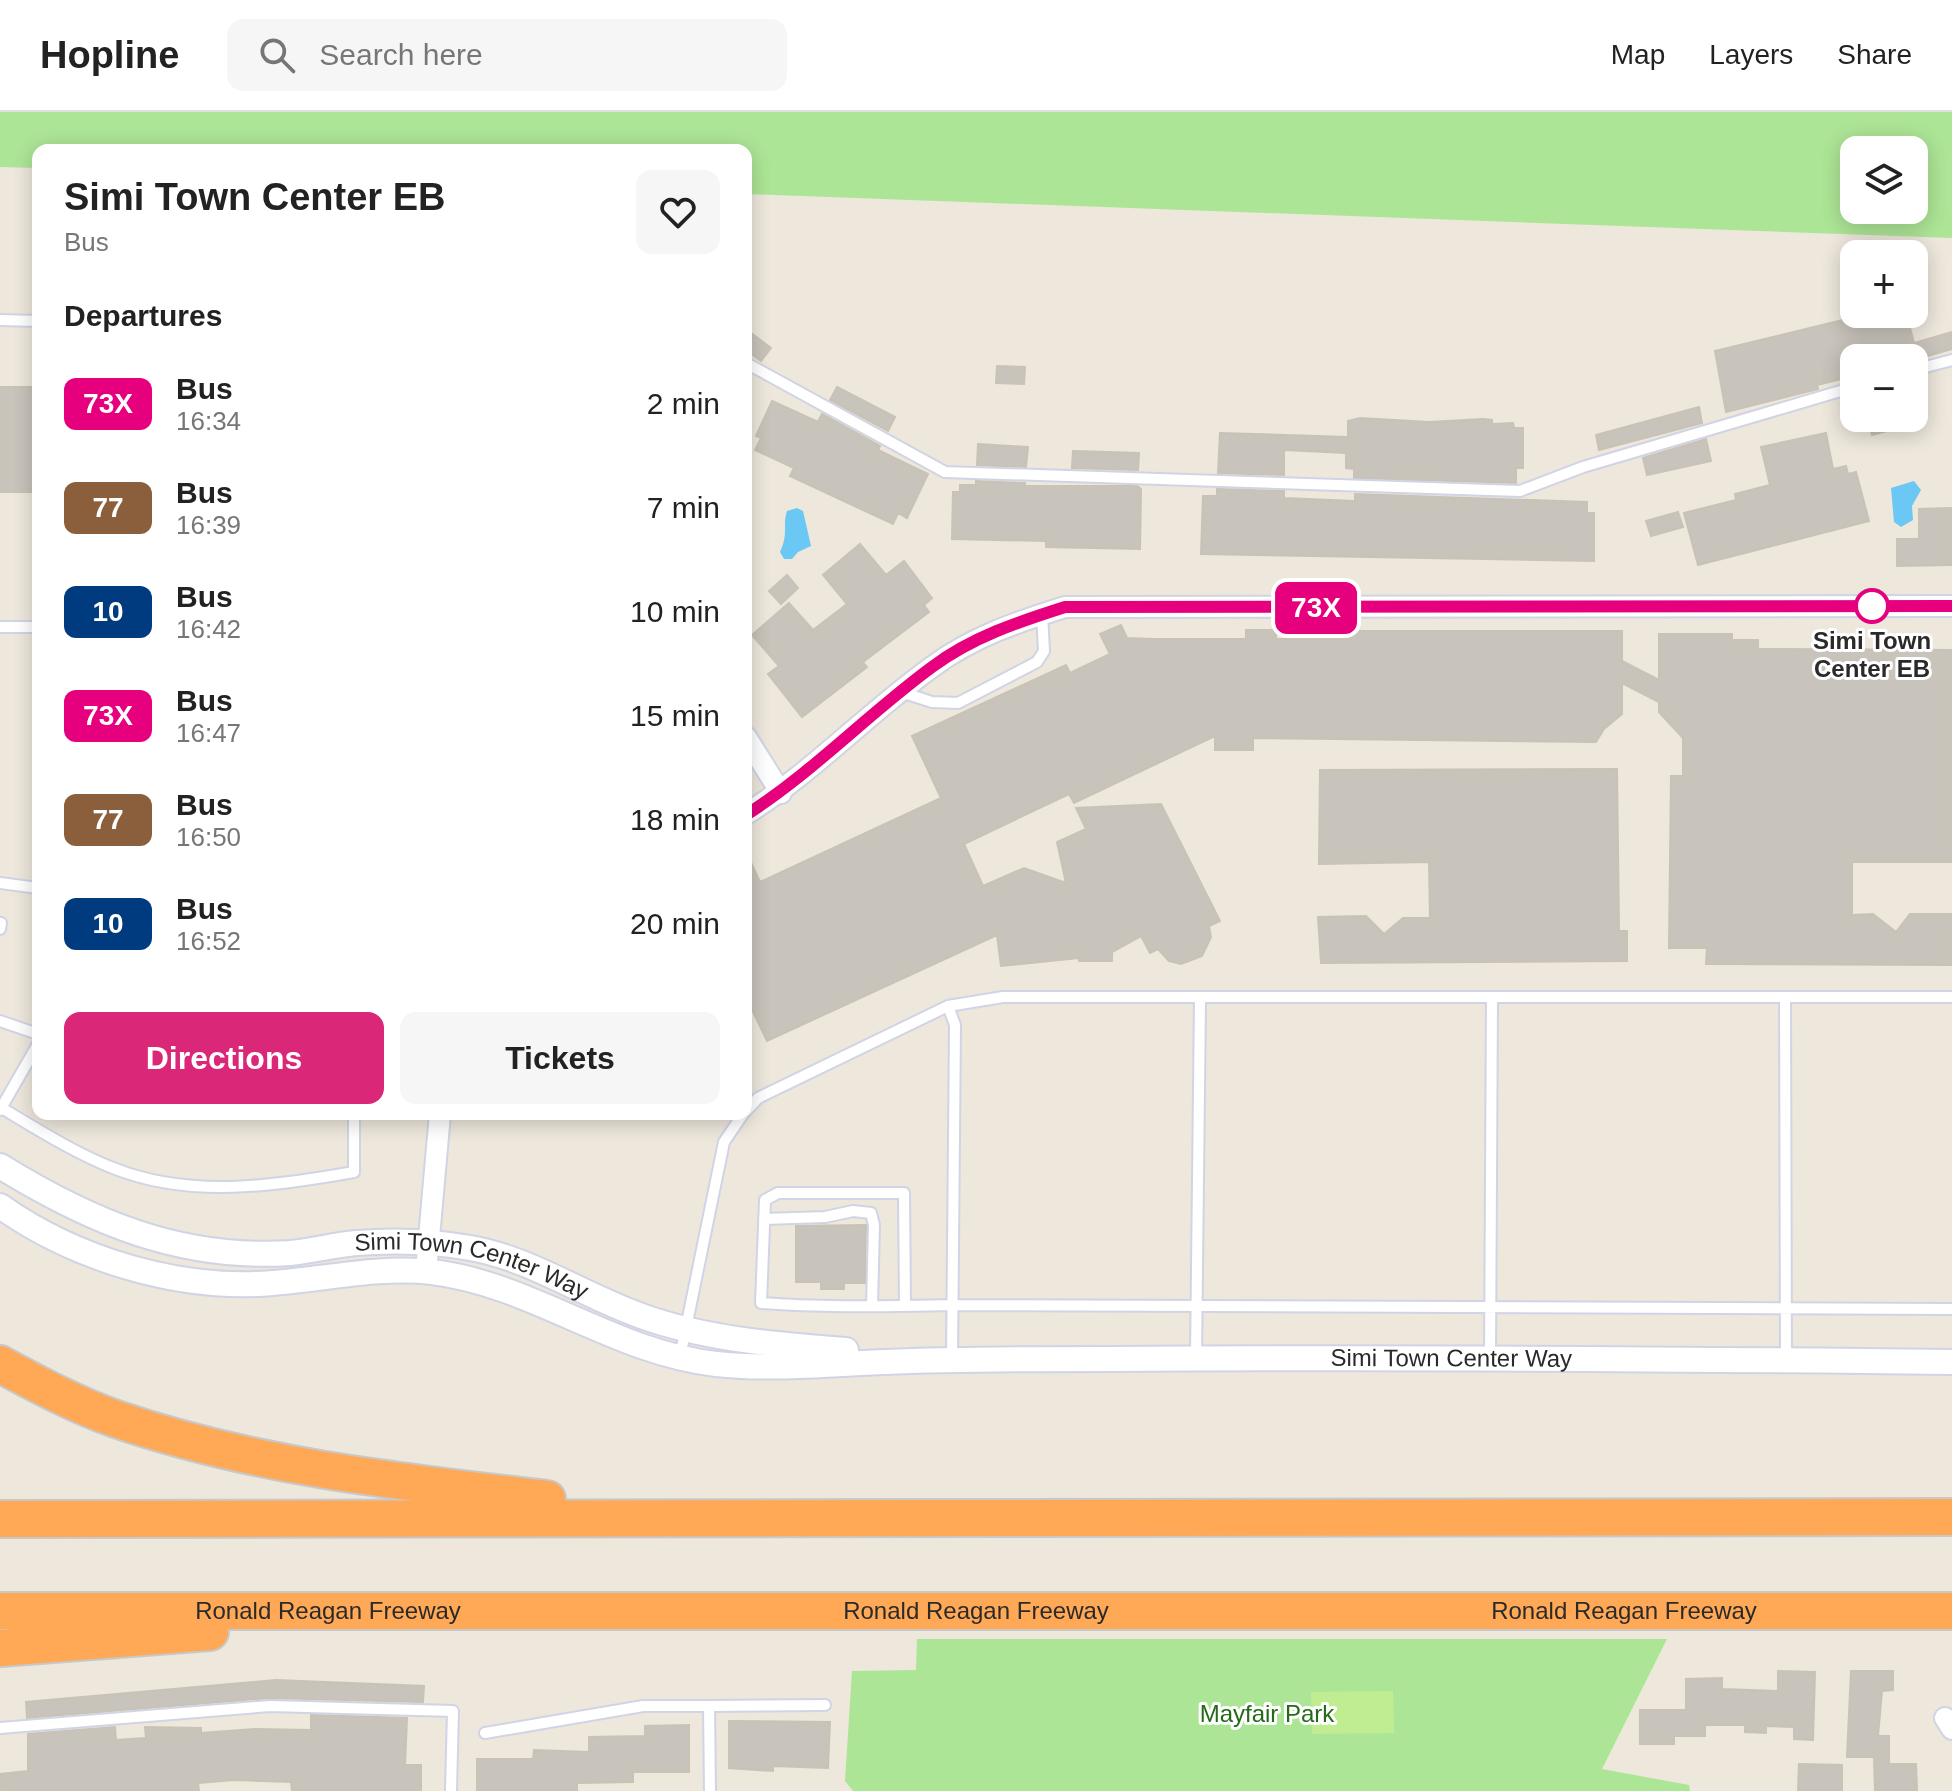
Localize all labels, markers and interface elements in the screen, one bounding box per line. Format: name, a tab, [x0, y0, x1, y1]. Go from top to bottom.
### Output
search box	[227, 19, 787, 91]
icon: search	[255, 33, 299, 77]
text: Hopline	[40, 34, 179, 76]
text: Search here	[319, 38, 483, 71]
text: Map	[1611, 39, 1665, 70]
text: Layers	[1709, 39, 1793, 70]
text: Share	[1837, 39, 1912, 70]
map controls	[1840, 136, 1928, 432]
button: layers	[1840, 136, 1928, 224]
button: heart	[636, 170, 720, 254]
text: Simi Town Center EB	[64, 176, 445, 218]
text: Bus	[64, 227, 109, 257]
button: +	[1840, 240, 1928, 328]
text: Departures	[64, 299, 222, 332]
button: −	[1840, 344, 1928, 432]
text: Bus	[176, 372, 233, 405]
text: 2 min	[647, 387, 720, 420]
text: 73X	[83, 388, 133, 419]
text: 16:34	[176, 406, 241, 436]
text: Bus	[176, 476, 233, 509]
text: 7 min	[647, 491, 720, 524]
text: 77	[92, 492, 124, 523]
text: 16:39	[176, 510, 241, 540]
text: Bus	[176, 580, 233, 613]
line badge: 73X	[1270, 582, 1362, 634]
marker: Simi Town Center EB	[1855, 589, 1889, 623]
text: 73X	[1291, 592, 1341, 623]
text: 10 min	[630, 595, 720, 628]
text: 10	[92, 596, 124, 627]
text: 16:42	[176, 614, 241, 644]
place label: Simi Town Center EB	[1813, 627, 1931, 682]
text: Bus	[176, 684, 233, 717]
text: 15 min	[630, 699, 720, 732]
text: 73X	[83, 700, 133, 731]
text: 16:47	[176, 718, 241, 748]
text: Bus	[176, 788, 233, 821]
text: 18 min	[630, 803, 720, 836]
text: 77	[92, 804, 124, 835]
text: 16:50	[176, 822, 241, 852]
text: Bus	[176, 892, 233, 925]
text: 20 min	[630, 907, 720, 940]
text: 10	[92, 908, 124, 939]
text: 16:52	[176, 926, 241, 956]
button: Directions	[64, 1012, 384, 1104]
button: Tickets	[400, 1012, 720, 1104]
street label: Simi Town Center Way	[353, 1227, 593, 1304]
street label: Simi Town Center Way	[1330, 1344, 1572, 1372]
street label: Ronald Reagan Freeway	[195, 1597, 461, 1624]
street label: Ronald Reagan Freeway	[843, 1597, 1109, 1624]
street label: Ronald Reagan Freeway	[1491, 1597, 1757, 1624]
park label: Mayfair Park	[1200, 1700, 1335, 1727]

